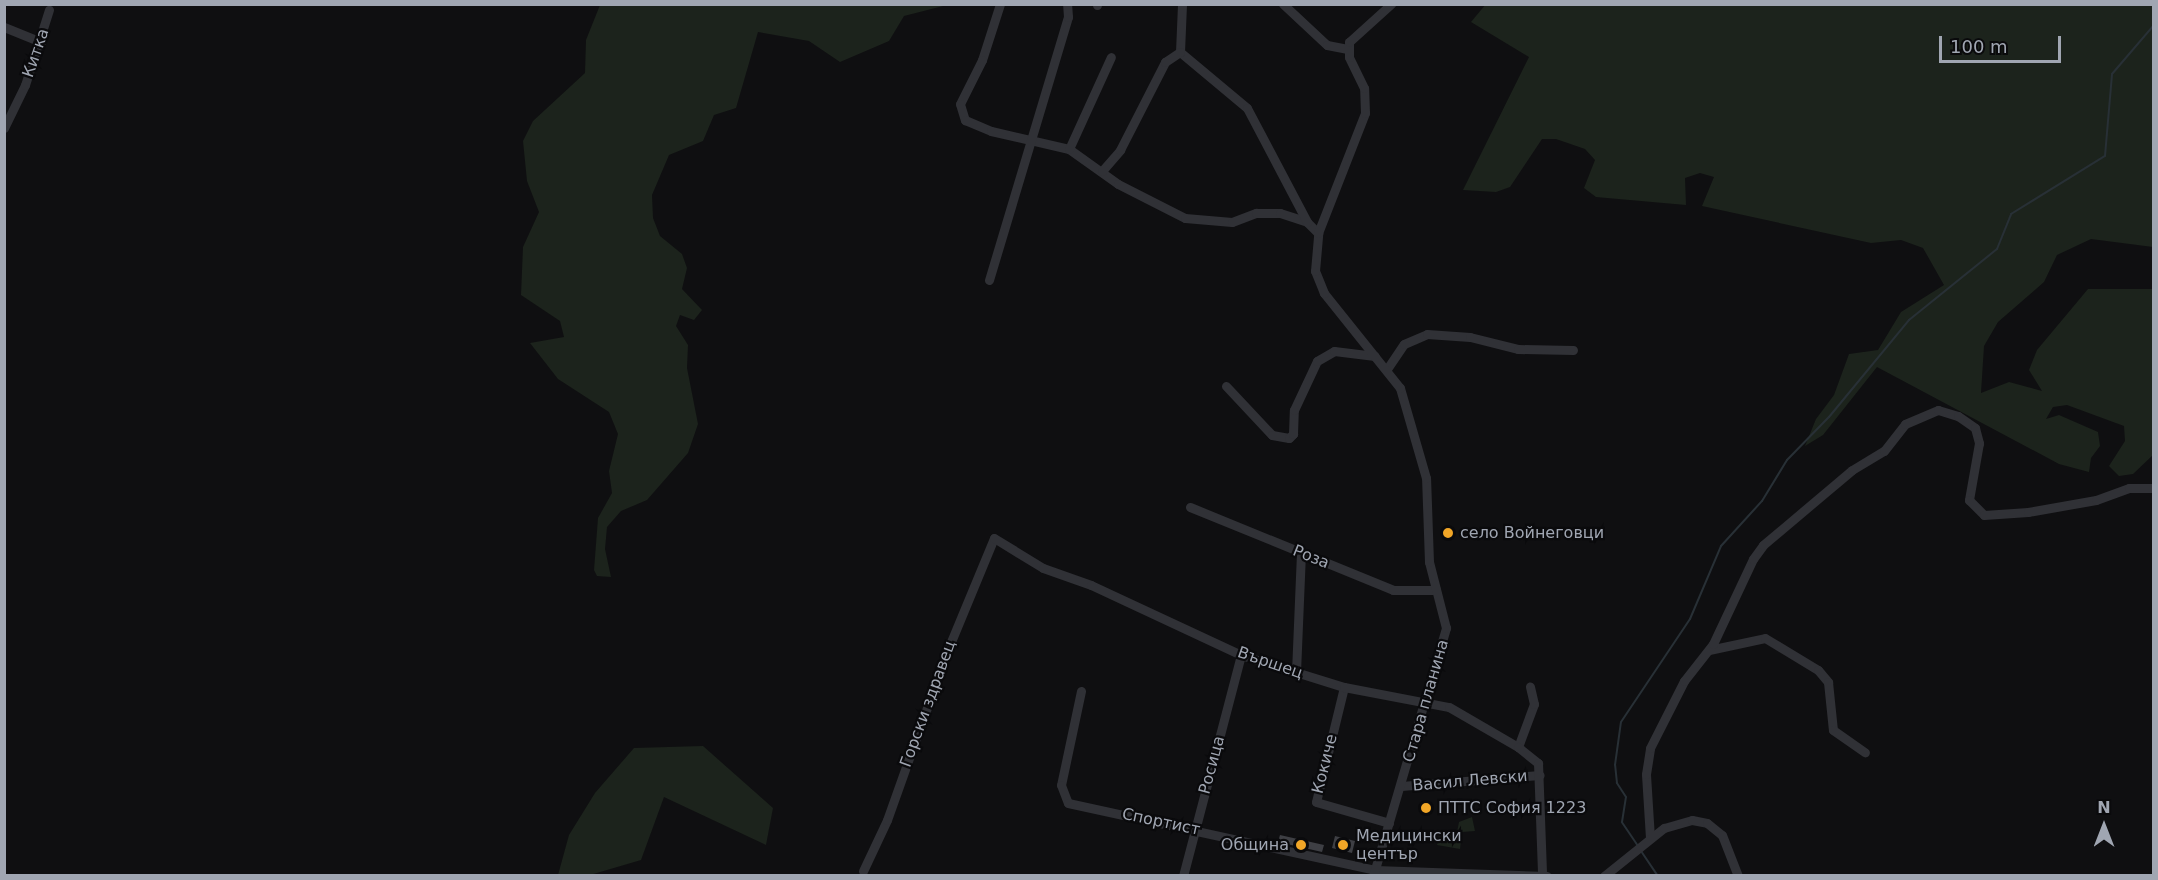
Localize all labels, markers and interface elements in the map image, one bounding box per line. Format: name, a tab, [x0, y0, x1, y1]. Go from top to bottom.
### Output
scale bar	[1942, 24, 2064, 62]
street label: Китка	[19, 26, 53, 80]
text: 100 m	[1950, 36, 2008, 57]
place label: село Войнеговци	[1460, 523, 1604, 543]
marker: село Войнеговци	[1441, 526, 1455, 540]
street label: Роза	[1290, 541, 1332, 573]
street label: Стара планина	[1399, 637, 1453, 765]
street label: Горски здравец	[896, 638, 960, 770]
street label: Вършец	[1235, 643, 1305, 683]
street label: Кокиче	[1308, 732, 1342, 796]
street label: Росица	[1195, 734, 1229, 796]
street label: Васил Левски	[1412, 766, 1528, 796]
north arrow	[2074, 796, 2134, 856]
place label: ПТТС София 1223	[1438, 798, 1586, 818]
text: N	[2097, 798, 2111, 817]
marker: ПТТС София 1223	[1419, 801, 1433, 815]
street label: Спортист	[1120, 804, 1202, 840]
place label: Медицински център	[1356, 826, 1462, 864]
place label: Община	[1221, 835, 1289, 855]
marker: Медицински център	[1334, 836, 1352, 854]
marker: Община	[1294, 838, 1308, 852]

